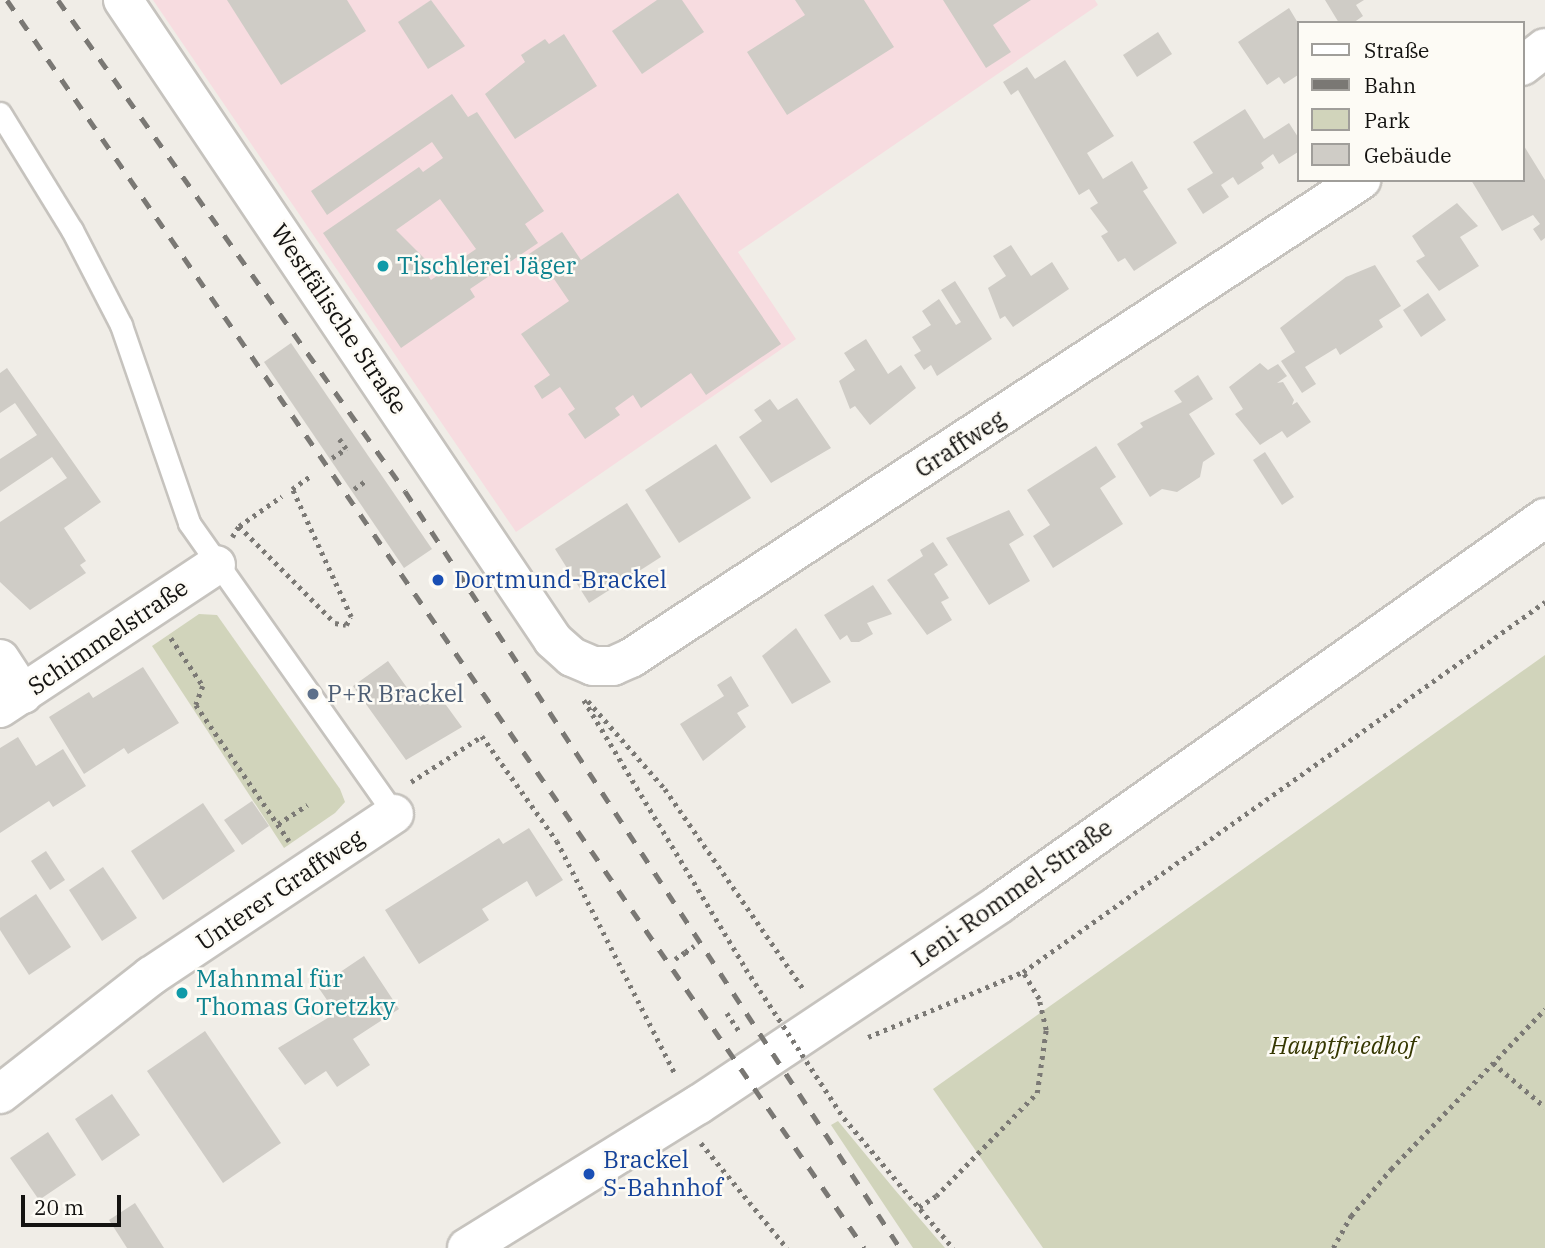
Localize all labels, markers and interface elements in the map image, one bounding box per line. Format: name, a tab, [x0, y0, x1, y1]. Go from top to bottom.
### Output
legend	[1296, 21, 1524, 182]
text: Straße	[1364, 36, 1429, 64]
text: Bahn	[1364, 71, 1416, 99]
text: Park	[1364, 106, 1410, 134]
text: Gebäude	[1364, 141, 1452, 169]
street label: Westfälische Straße	[265, 218, 413, 420]
place label: Tischlerei Jäger	[397, 252, 576, 280]
marker: Tischlerei Jäger	[375, 258, 391, 274]
street label: Graffweg	[909, 404, 1011, 484]
place label: Dortmund-Brackel	[454, 566, 667, 594]
marker: Dortmund-Brackel	[428, 570, 448, 590]
street label: Schimmelstraße	[22, 573, 194, 701]
place label: P+R Brackel	[327, 680, 464, 708]
marker: P+R Brackel	[305, 686, 321, 702]
street label: Leni-Rommel-Straße	[906, 813, 1118, 973]
street label: Unterer Graffweg	[191, 823, 369, 957]
place label: Mahnmal für Thomas Goretzky	[196, 965, 395, 1021]
marker: Mahnmal für Thomas Goretzky	[174, 985, 190, 1001]
park label: Hauptfriedhof	[1270, 1032, 1416, 1060]
place label: Brackel S-Bahnhof	[603, 1146, 723, 1202]
marker: Brackel S-Bahnhof	[581, 1166, 597, 1182]
scale bar	[24, 1182, 124, 1226]
text: 20 m	[34, 1193, 84, 1221]

